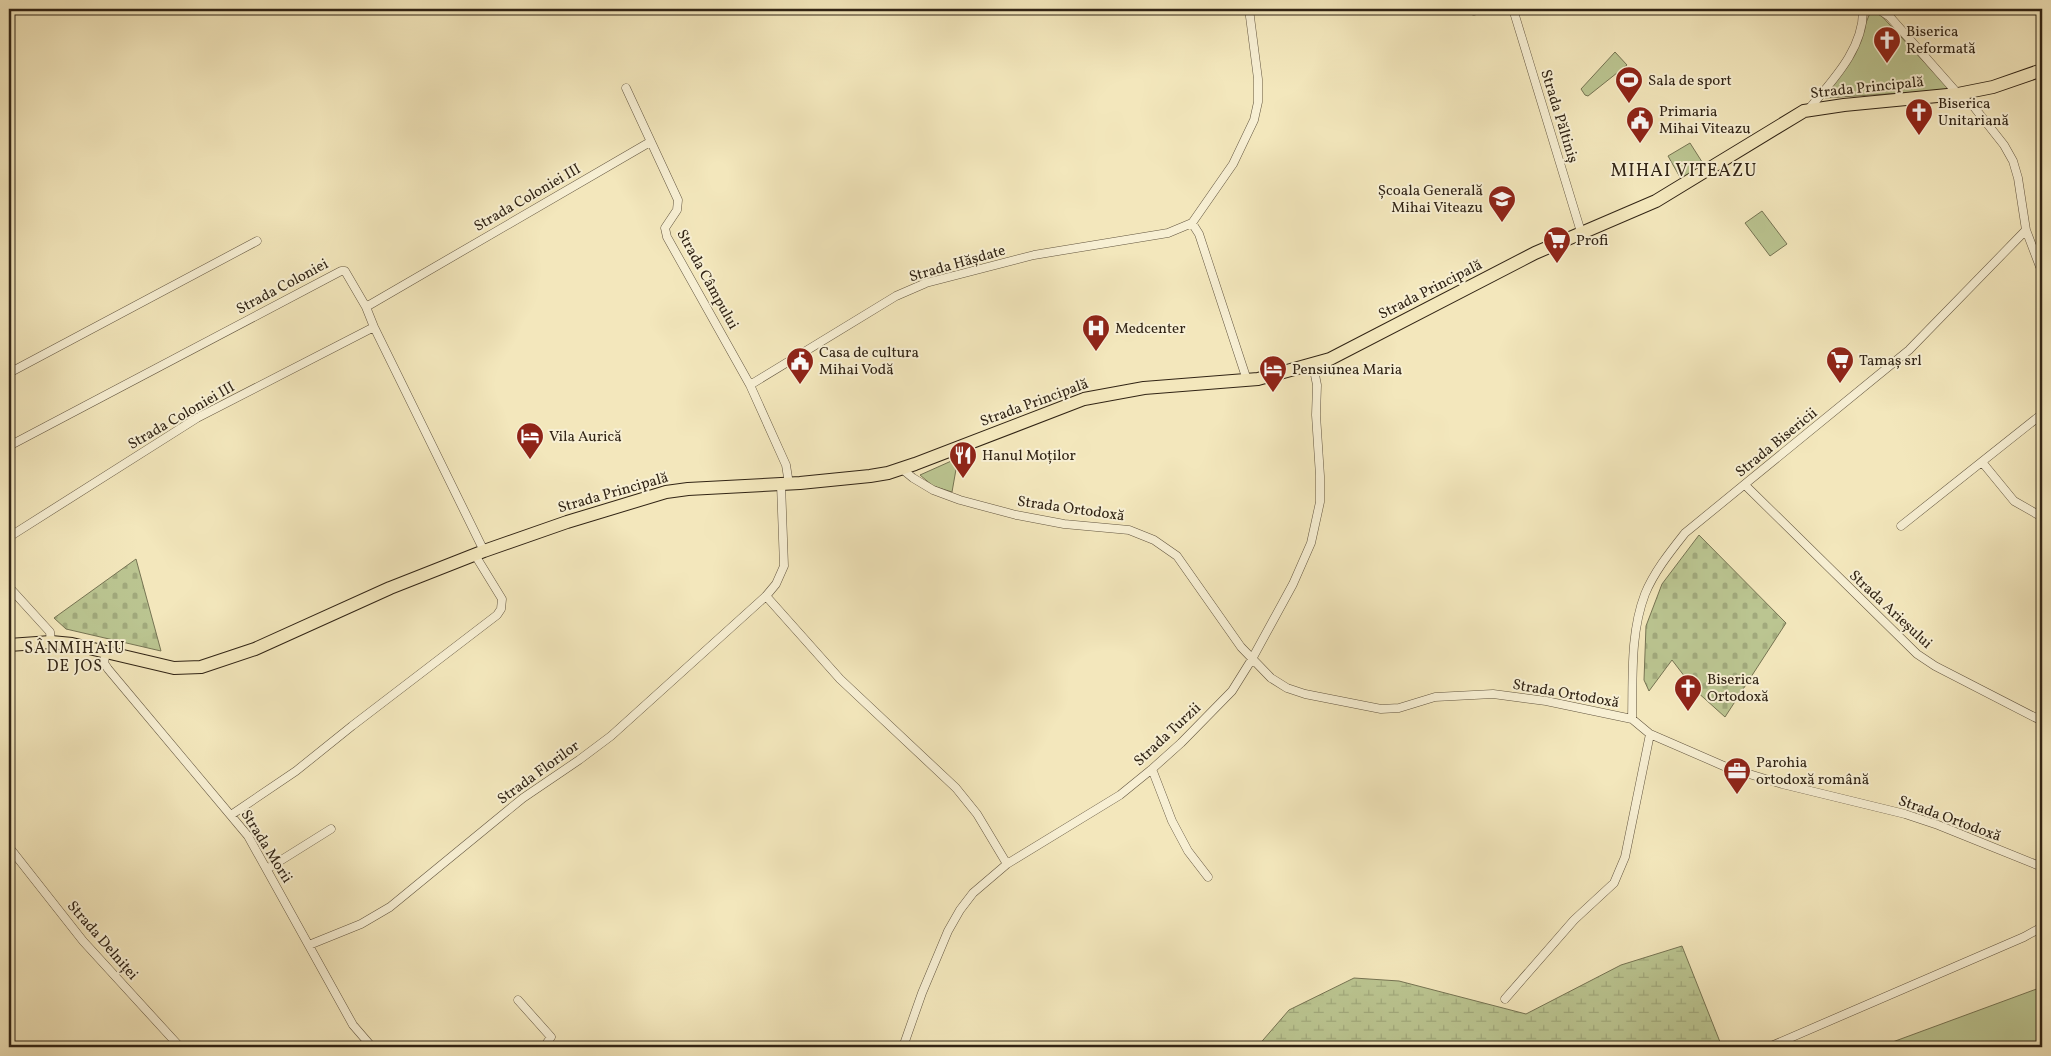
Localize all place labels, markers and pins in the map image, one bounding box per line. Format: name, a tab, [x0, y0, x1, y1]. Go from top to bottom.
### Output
place label: Biserica Reformată	[1906, 22, 1976, 60]
church icon: Biserica Reformată	[1872, 25, 1902, 64]
sports icon: Sala de sport	[1614, 65, 1644, 104]
place label: Sala de sport	[1648, 71, 1732, 92]
place label: Biserica Unitariană	[1938, 94, 2009, 132]
church icon: Biserica Unitariană	[1904, 97, 1934, 136]
place label: Primaria Mihai Viteazu	[1659, 102, 1751, 140]
public building icon: Primaria Mihai Viteazu	[1625, 105, 1655, 144]
place label: Școala Generală Mihai Viteazu	[1378, 181, 1483, 219]
school or university icon: Școala Generală Mihai Viteazu	[1487, 184, 1517, 223]
supermarket icon: Profi	[1542, 225, 1572, 264]
place label: Profi	[1576, 231, 1608, 252]
hospital icon: Medcenter	[1081, 313, 1111, 352]
place label: Medcenter	[1115, 319, 1186, 340]
place label: Casa de cultura Mihai Vodă	[819, 343, 919, 381]
supermarket icon: Tamaș srl	[1825, 345, 1855, 384]
public building icon: Casa de cultura Mihai Vodă	[785, 346, 815, 385]
place label: Tamaș srl	[1859, 351, 1922, 372]
hotel icon: Pensiunea Maria	[1258, 354, 1288, 393]
place label: Pensiunea Maria	[1292, 360, 1402, 381]
hotel icon: Vila Aurică	[515, 421, 545, 460]
place label: Vila Aurică	[549, 427, 622, 448]
restaurant icon: Hanul Moților	[948, 440, 978, 479]
place label: Hanul Moților	[982, 446, 1076, 467]
place label: Biserica Ortodoxă	[1707, 670, 1769, 708]
church icon: Biserica Ortodoxă	[1673, 673, 1703, 712]
place label: Parohia ortodoxă română	[1756, 753, 1869, 791]
office icon: Parohia ortodoxă română	[1722, 756, 1752, 795]

